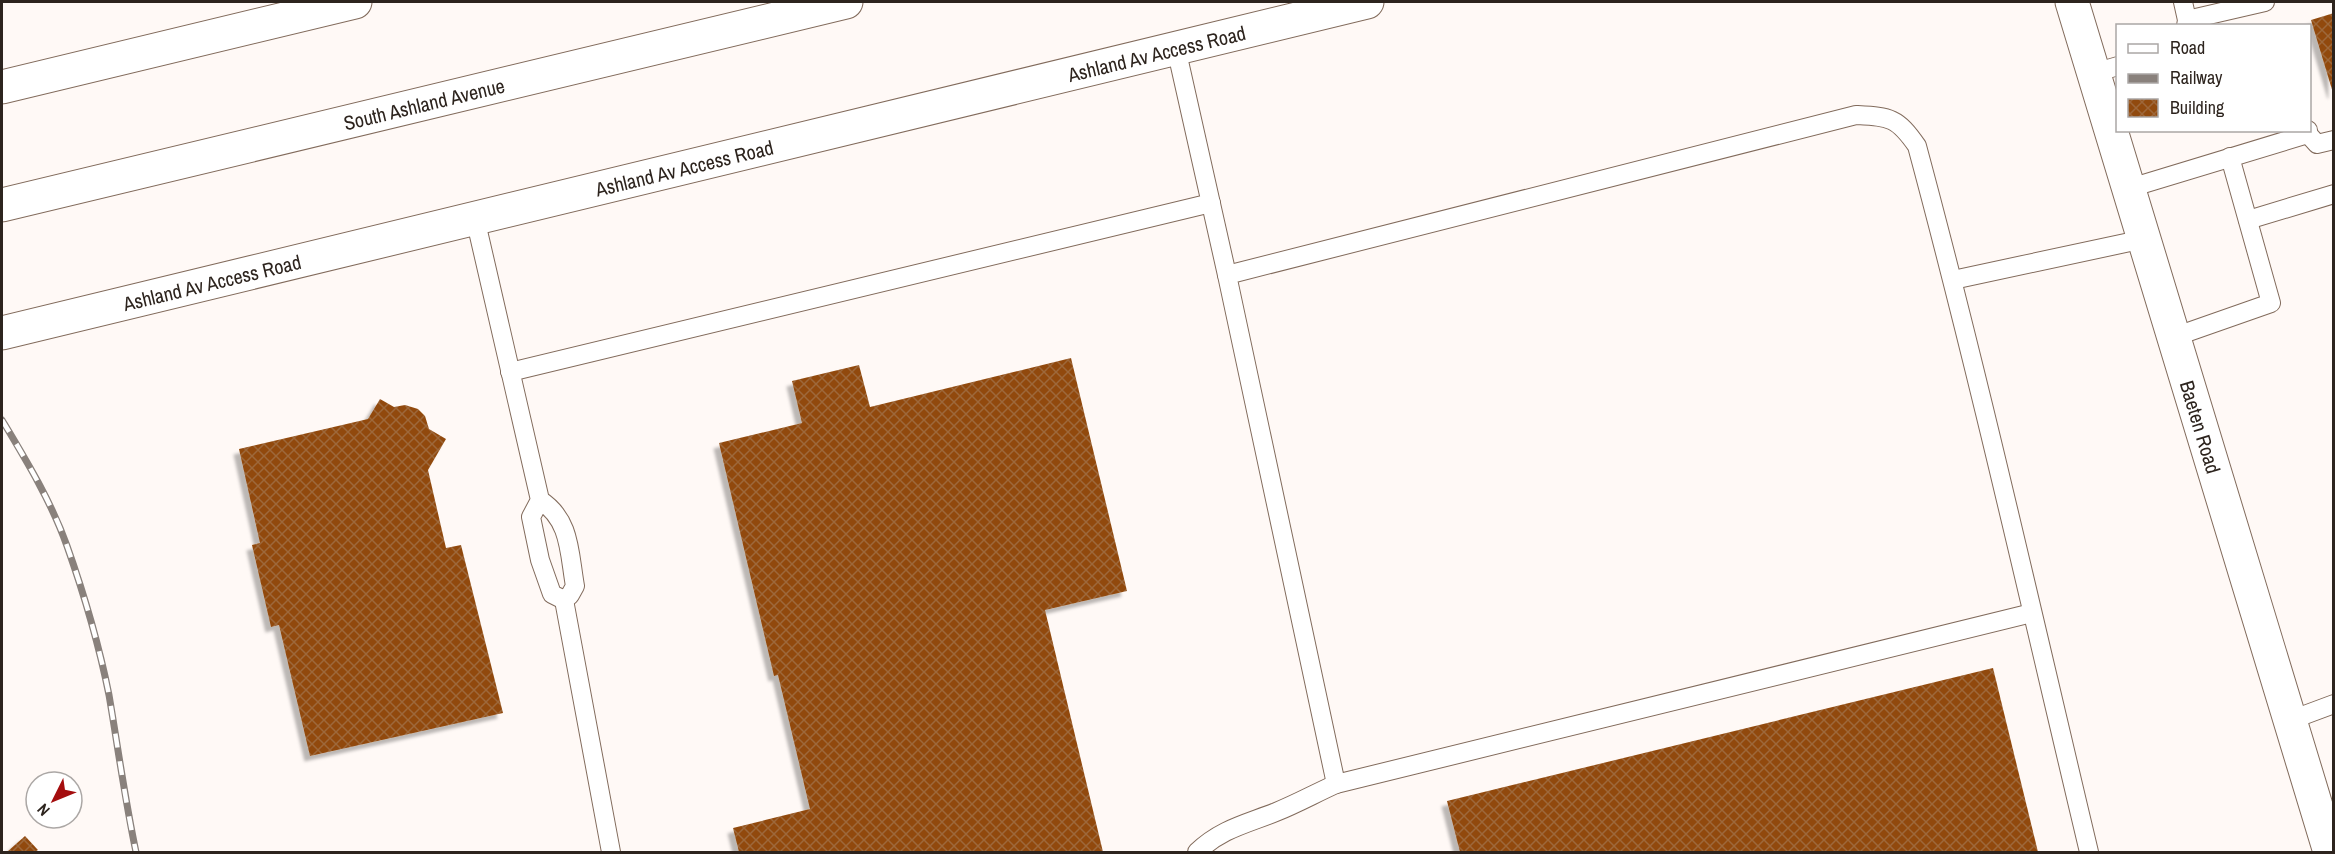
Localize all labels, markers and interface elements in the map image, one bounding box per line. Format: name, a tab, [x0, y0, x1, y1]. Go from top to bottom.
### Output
street label: Ashland Av Access Road	[1064, 18, 1248, 88]
legend	[2116, 24, 2311, 132]
text: Road	[2170, 35, 2205, 60]
text: Railway	[2170, 65, 2223, 90]
street label: South Ashland Avenue	[341, 71, 507, 136]
text: Building	[2170, 95, 2225, 120]
street label: Ashland Av Access Road	[592, 133, 776, 202]
street label: Ashland Av Access Road	[119, 248, 304, 317]
street label: Baeten Road	[2174, 377, 2228, 477]
north arrow	[24, 770, 84, 830]
text: N	[32, 799, 54, 821]

